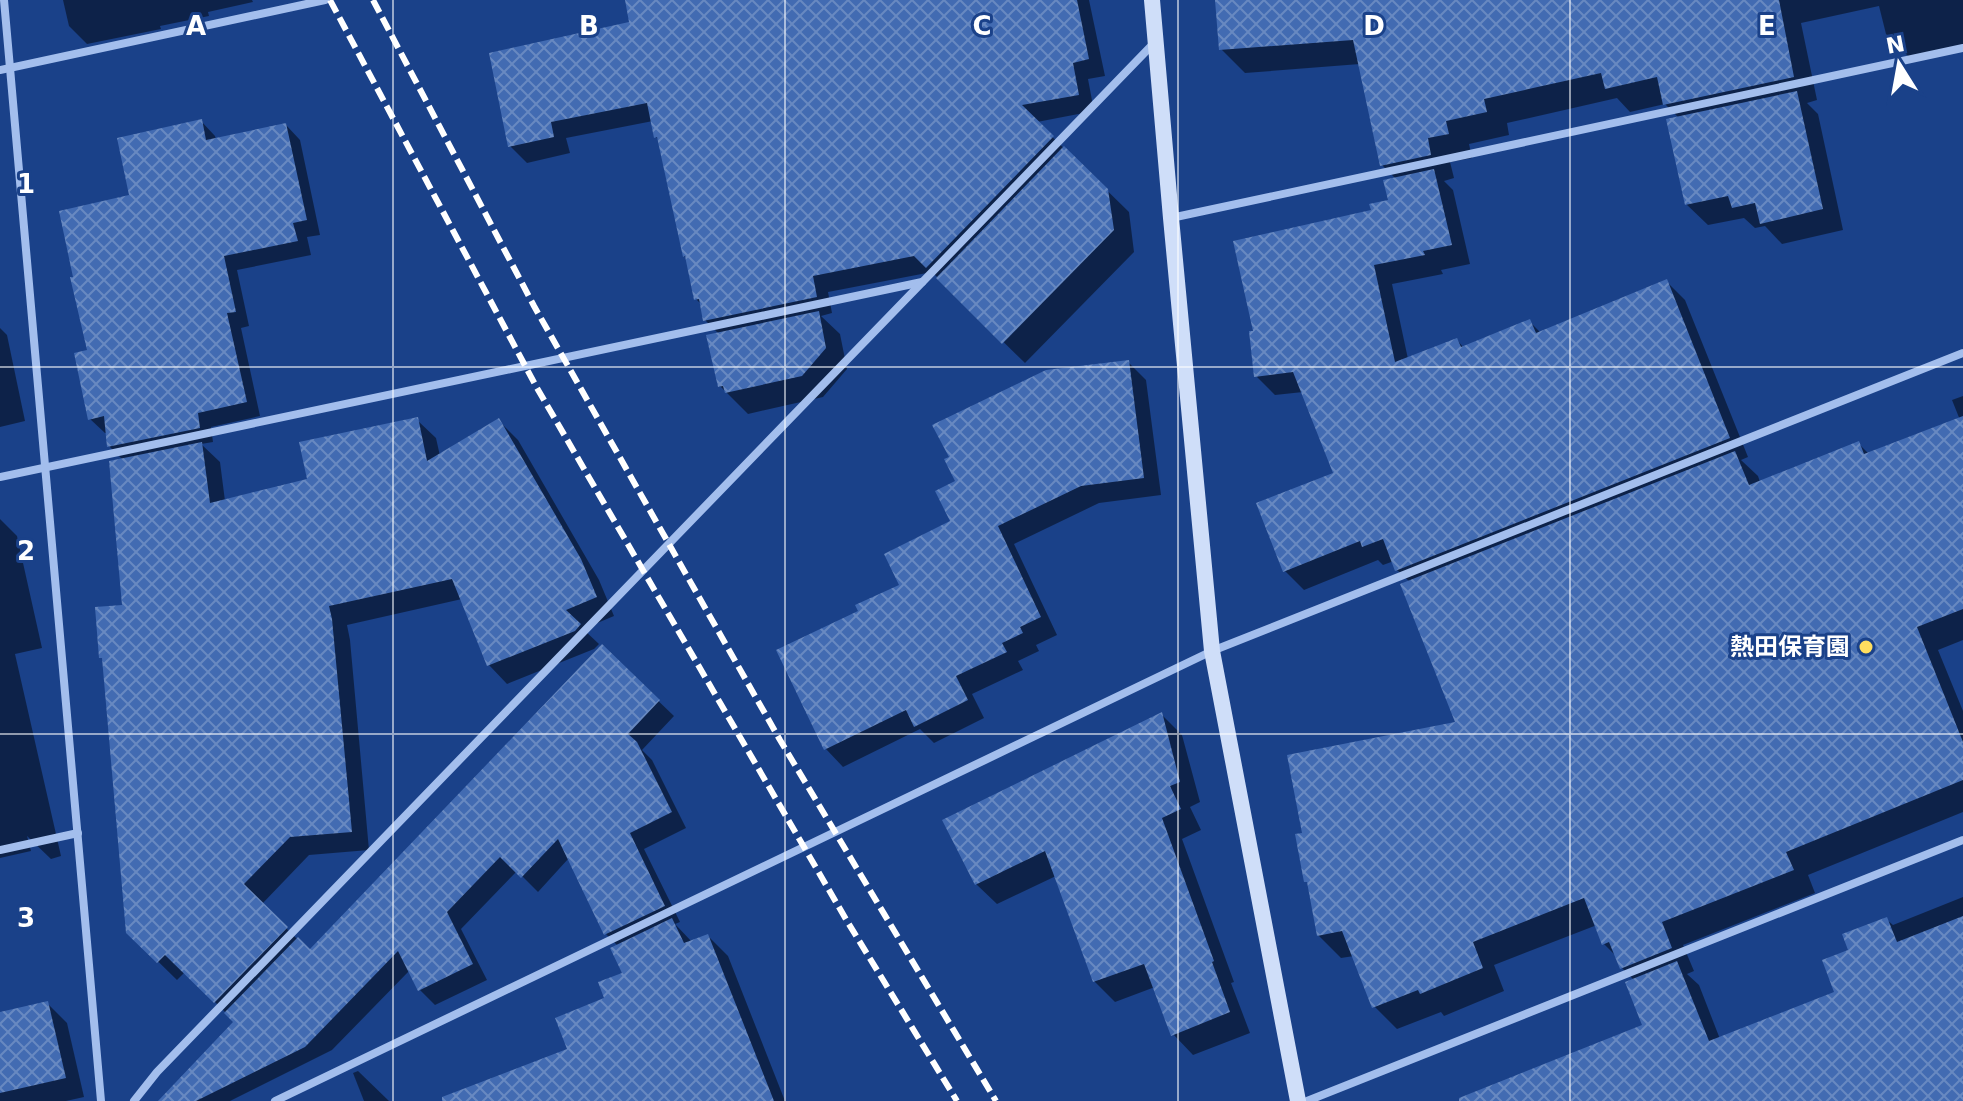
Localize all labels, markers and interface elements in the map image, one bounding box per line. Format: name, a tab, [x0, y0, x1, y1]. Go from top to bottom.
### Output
text: A	[186, 11, 206, 41]
text: B	[579, 11, 599, 41]
text: C	[972, 11, 992, 41]
text: D	[1363, 11, 1385, 41]
text: E	[1758, 11, 1776, 41]
north arrow	[1859, 24, 1939, 104]
text: N	[1884, 31, 1907, 59]
text: 1	[17, 169, 35, 199]
text: 2	[17, 536, 35, 566]
place label: 熱田保育園	[1730, 633, 1850, 661]
marker: 熱田保育園	[1857, 638, 1875, 656]
text: 3	[17, 903, 35, 933]

